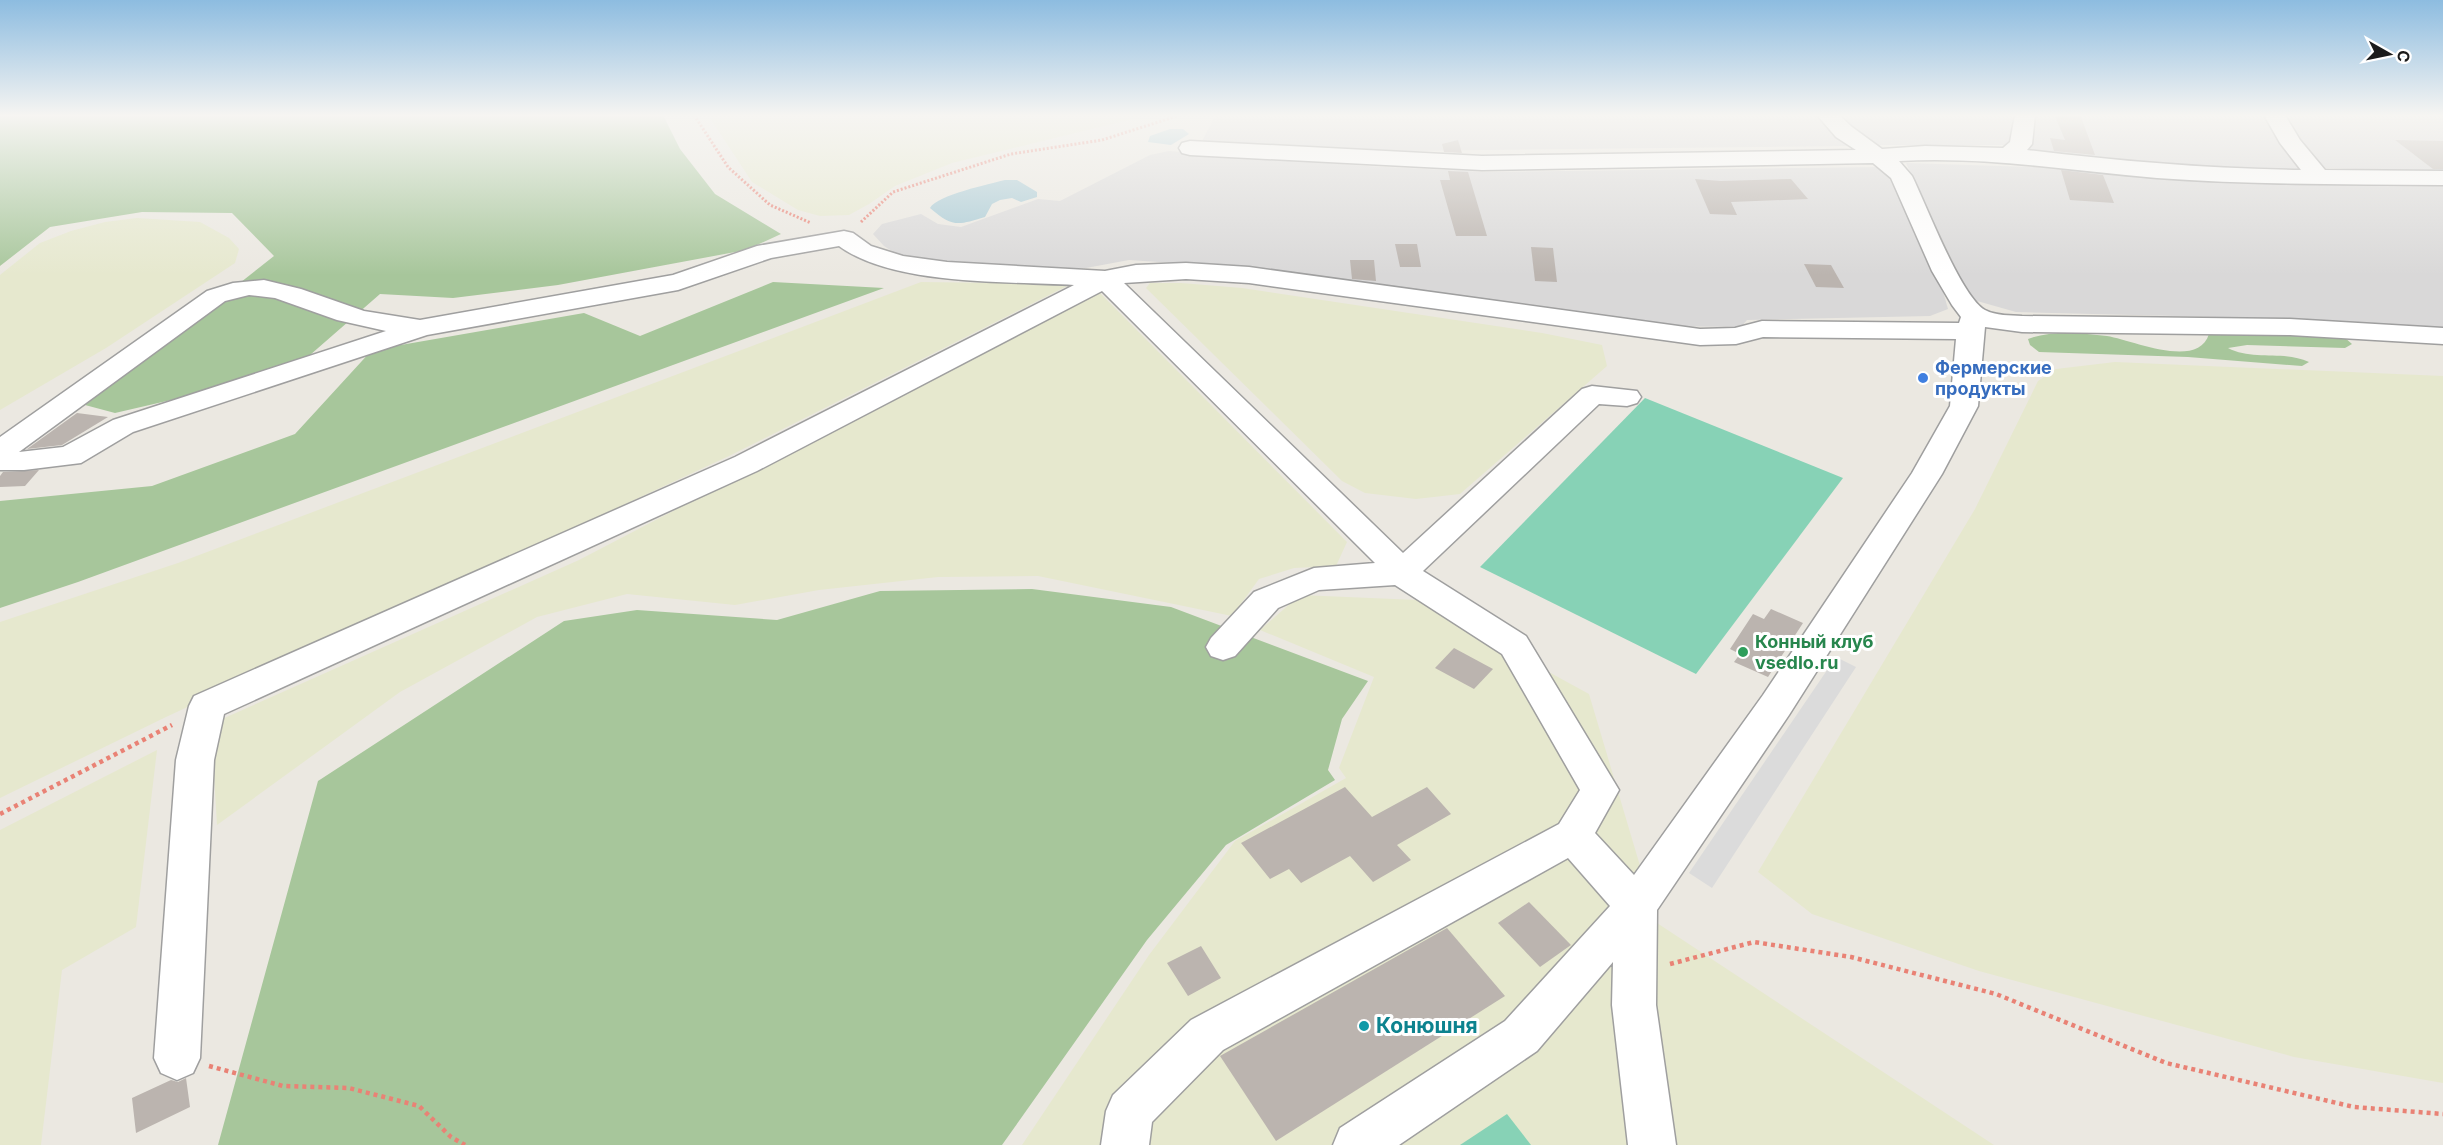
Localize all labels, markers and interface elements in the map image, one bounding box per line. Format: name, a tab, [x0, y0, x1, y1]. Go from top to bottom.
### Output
north arrow	[2359, 24, 2419, 84]
text: С	[2393, 49, 2415, 64]
place label: Фермерские продукты	[1935, 357, 2052, 399]
marker: Фермерские продукты	[1916, 371, 1930, 385]
place label: Конный клуб vsedlo.ru	[1755, 631, 1874, 673]
marker: Конный клуб vsedlo.ru	[1736, 645, 1750, 659]
place label: Конюшня	[1376, 1013, 1478, 1038]
marker: Конюшня	[1357, 1019, 1371, 1033]

